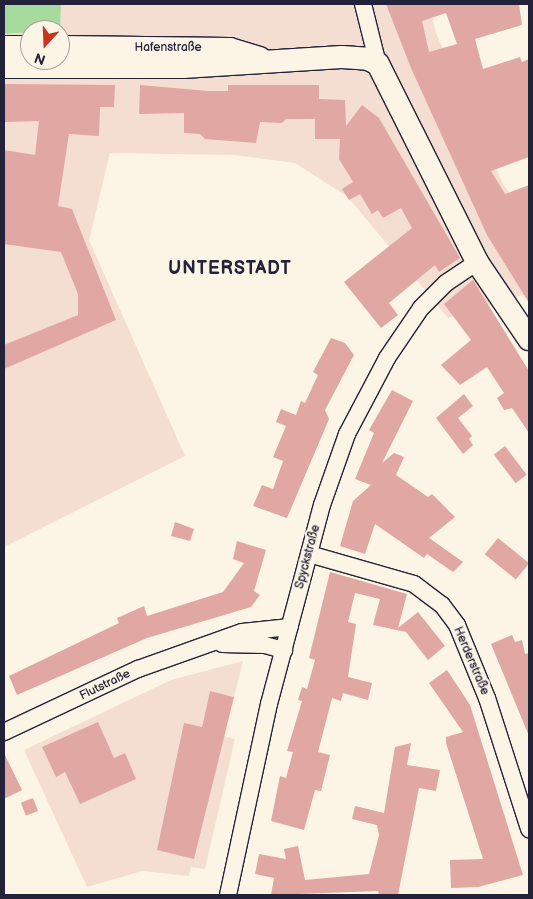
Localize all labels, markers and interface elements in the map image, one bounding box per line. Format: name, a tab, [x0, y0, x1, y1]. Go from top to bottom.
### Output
north arrow	[20, 20, 70, 70]
street label: Hafenstraße	[134, 41, 202, 55]
text: N	[32, 49, 48, 68]
district label: UNTERSTADT	[167, 258, 293, 280]
street label: Spyckstraße	[293, 523, 323, 591]
street label: Herderstraße	[450, 625, 492, 697]
street label: Flutstraße	[77, 667, 133, 703]

